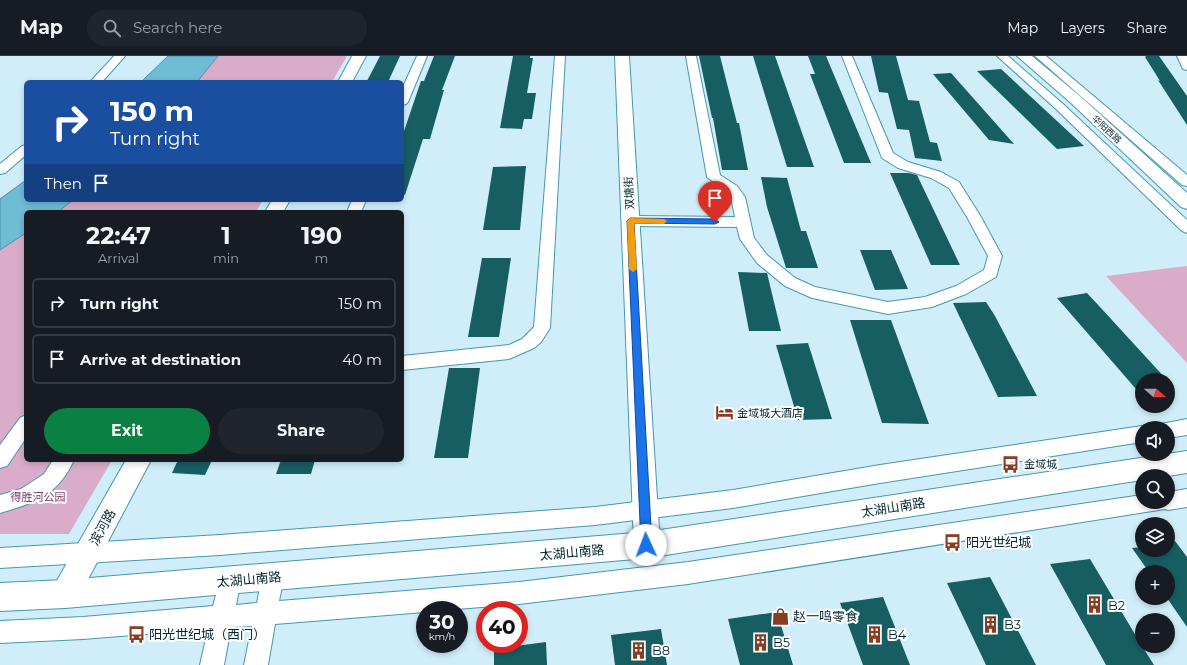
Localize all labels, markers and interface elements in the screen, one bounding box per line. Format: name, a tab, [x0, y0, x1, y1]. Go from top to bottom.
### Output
search box	[87, 10, 367, 46]
text: Map	[20, 16, 63, 39]
icon: search	[101, 17, 123, 39]
text: Search here	[133, 18, 222, 37]
text: Map	[1007, 19, 1038, 37]
text: Layers	[1060, 19, 1105, 37]
text: Share	[1127, 19, 1167, 37]
text: 150 m	[110, 94, 194, 128]
icon: right	[44, 96, 96, 148]
street label: 华阳西路	[1090, 113, 1124, 145]
text: Turn right	[110, 128, 200, 150]
icon: arrive	[90, 172, 112, 194]
text: Then	[44, 174, 82, 193]
street label: 双塘街	[621, 176, 637, 210]
pin	[698, 181, 732, 222]
icon: arrive	[704, 187, 726, 209]
text: 22:47	[86, 221, 151, 250]
text: 1	[221, 221, 231, 250]
text: 190	[301, 221, 342, 250]
text: Arrival	[98, 250, 139, 266]
text: min	[213, 250, 239, 266]
text: m	[315, 250, 328, 266]
icon: right	[46, 292, 68, 314]
text: Turn right	[80, 294, 159, 313]
text: 150 m	[338, 294, 382, 313]
icon: arrive	[46, 348, 68, 370]
text: Arrive at destination	[80, 350, 241, 369]
text: 40 m	[342, 350, 382, 369]
north arrow	[1135, 373, 1175, 413]
map controls	[1135, 373, 1175, 653]
hotel icon: 金域城大酒店	[714, 403, 734, 423]
place label: 金域城大酒店	[737, 406, 803, 420]
button: Exit	[44, 408, 210, 454]
button: Share	[218, 408, 384, 454]
button: sound	[1135, 421, 1175, 461]
bus stop icon: 金域城	[1001, 454, 1021, 474]
place label: 金域城	[1024, 457, 1057, 471]
button: search	[1135, 469, 1175, 509]
park label: 得胜河公园	[11, 490, 66, 504]
street label: 太湖山南路	[860, 494, 926, 520]
street label: 滨河路	[86, 506, 118, 548]
button: layers	[1135, 517, 1175, 557]
position arrow	[625, 524, 667, 566]
bus stop icon: 阳光世纪城	[943, 532, 963, 552]
place label: 阳光世纪城	[966, 534, 1031, 550]
street label: 太湖山南路	[539, 541, 605, 563]
button: +	[1135, 565, 1175, 605]
street label: 太湖山南路	[216, 568, 282, 590]
building icon: B2	[1085, 595, 1105, 615]
place label: B2	[1108, 597, 1125, 613]
speed limit sign: 40	[476, 601, 528, 653]
shop icon: 赵一鸣零食	[770, 606, 790, 626]
place label: 赵一鸣零食	[793, 608, 858, 624]
text: 30	[429, 610, 455, 634]
button: −	[1135, 613, 1175, 653]
building icon: B3	[981, 614, 1001, 634]
place label: B3	[1004, 616, 1021, 632]
bus stop icon: 阳光世纪城（西门）	[126, 624, 146, 644]
building icon: B4	[865, 624, 885, 644]
place label: 阳光世纪城（西门）	[149, 626, 266, 642]
place label: B4	[888, 626, 907, 642]
text: km/h	[429, 630, 455, 643]
building icon: B5	[750, 632, 770, 652]
place label: B5	[773, 634, 790, 650]
building icon: B8	[629, 640, 649, 660]
place label: B8	[652, 642, 670, 658]

